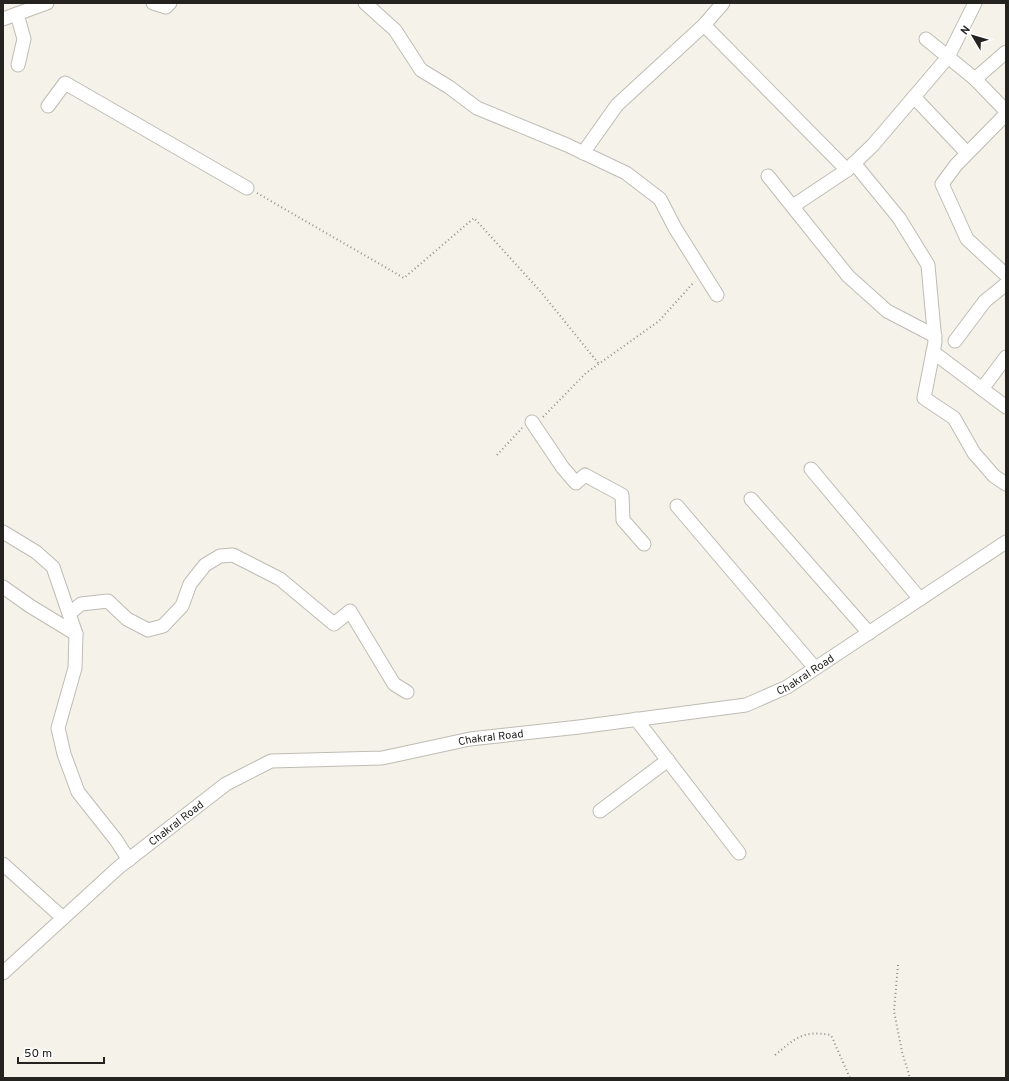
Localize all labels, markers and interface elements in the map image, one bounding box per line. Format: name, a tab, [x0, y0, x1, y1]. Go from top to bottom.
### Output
north arrow	[953, 16, 993, 56]
text: N	[958, 23, 974, 38]
street label: Chakral Road	[775, 652, 837, 699]
street label: Chakral Road	[457, 727, 524, 749]
street label: Chakral Road	[146, 798, 207, 849]
scale bar	[18, 1039, 104, 1065]
text: 50 m	[24, 1046, 52, 1062]

